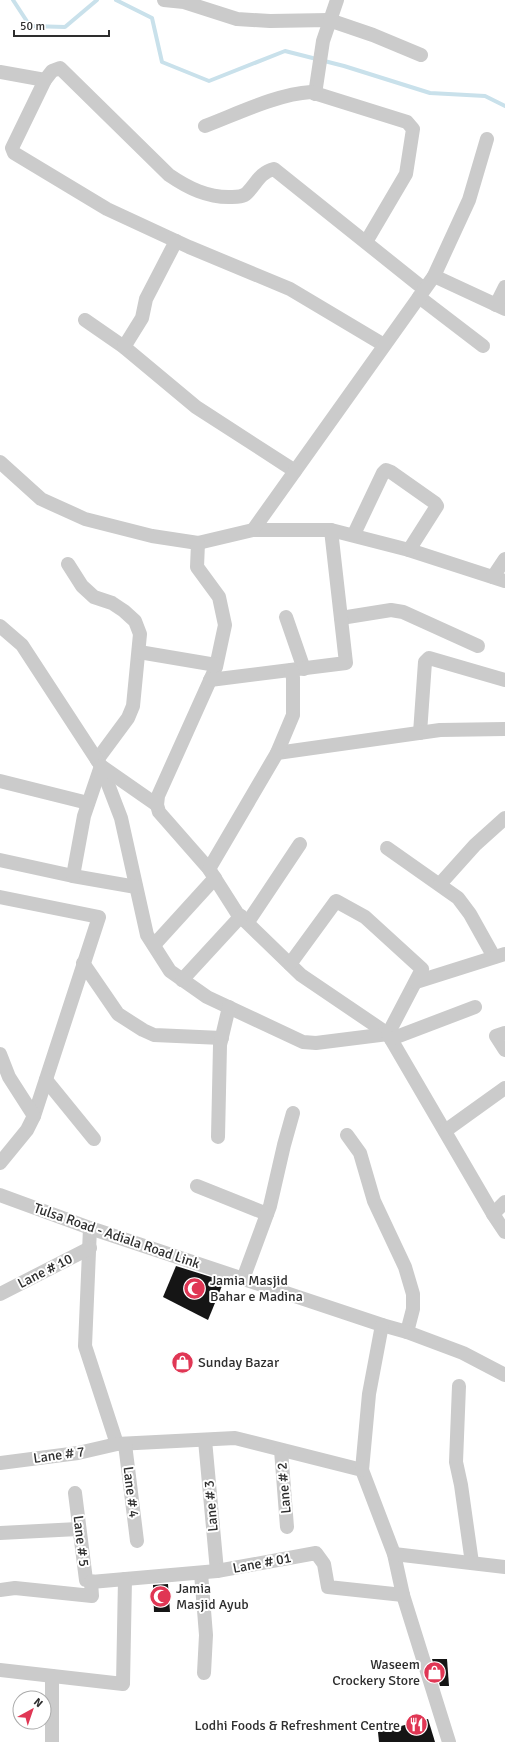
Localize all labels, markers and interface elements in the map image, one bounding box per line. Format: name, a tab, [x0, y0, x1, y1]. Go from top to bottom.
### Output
scale bar	[14, 12, 109, 38]
text: 50 m	[20, 19, 45, 34]
street label: Tulsa Road - Adiala Road Link	[32, 1200, 202, 1272]
street label: Lane # 10	[15, 1250, 75, 1292]
place label: Jamia Masjid Bahar e Madina	[210, 1272, 303, 1305]
mosque icon: Jamia Masjid Bahar e Madina	[181, 1275, 207, 1301]
shop icon: Sunday Bazar	[169, 1349, 195, 1375]
place label: Sunday Bazar	[198, 1354, 280, 1371]
street label: Lane # 7	[32, 1443, 86, 1467]
street label: Lane # 2	[273, 1462, 295, 1514]
street label: Lane # 4	[119, 1465, 143, 1519]
street label: Lane # 3	[200, 1480, 222, 1532]
street label: Lane # 5	[69, 1514, 93, 1568]
street label: Lane # 01	[231, 1549, 293, 1577]
place label: Jamia Masjid Ayub	[176, 1580, 249, 1613]
mosque icon: Jamia Masjid Ayub	[148, 1583, 174, 1609]
place label: Waseem Crockery Store	[332, 1656, 420, 1689]
shop icon: Waseem Crockery Store	[422, 1659, 448, 1685]
north arrow	[12, 1690, 52, 1730]
text: N	[31, 1695, 45, 1710]
restaurant icon: Lodhi Foods & Refreshment Centre	[403, 1712, 429, 1738]
place label: Lodhi Foods & Refreshment Centre	[195, 1717, 400, 1734]

